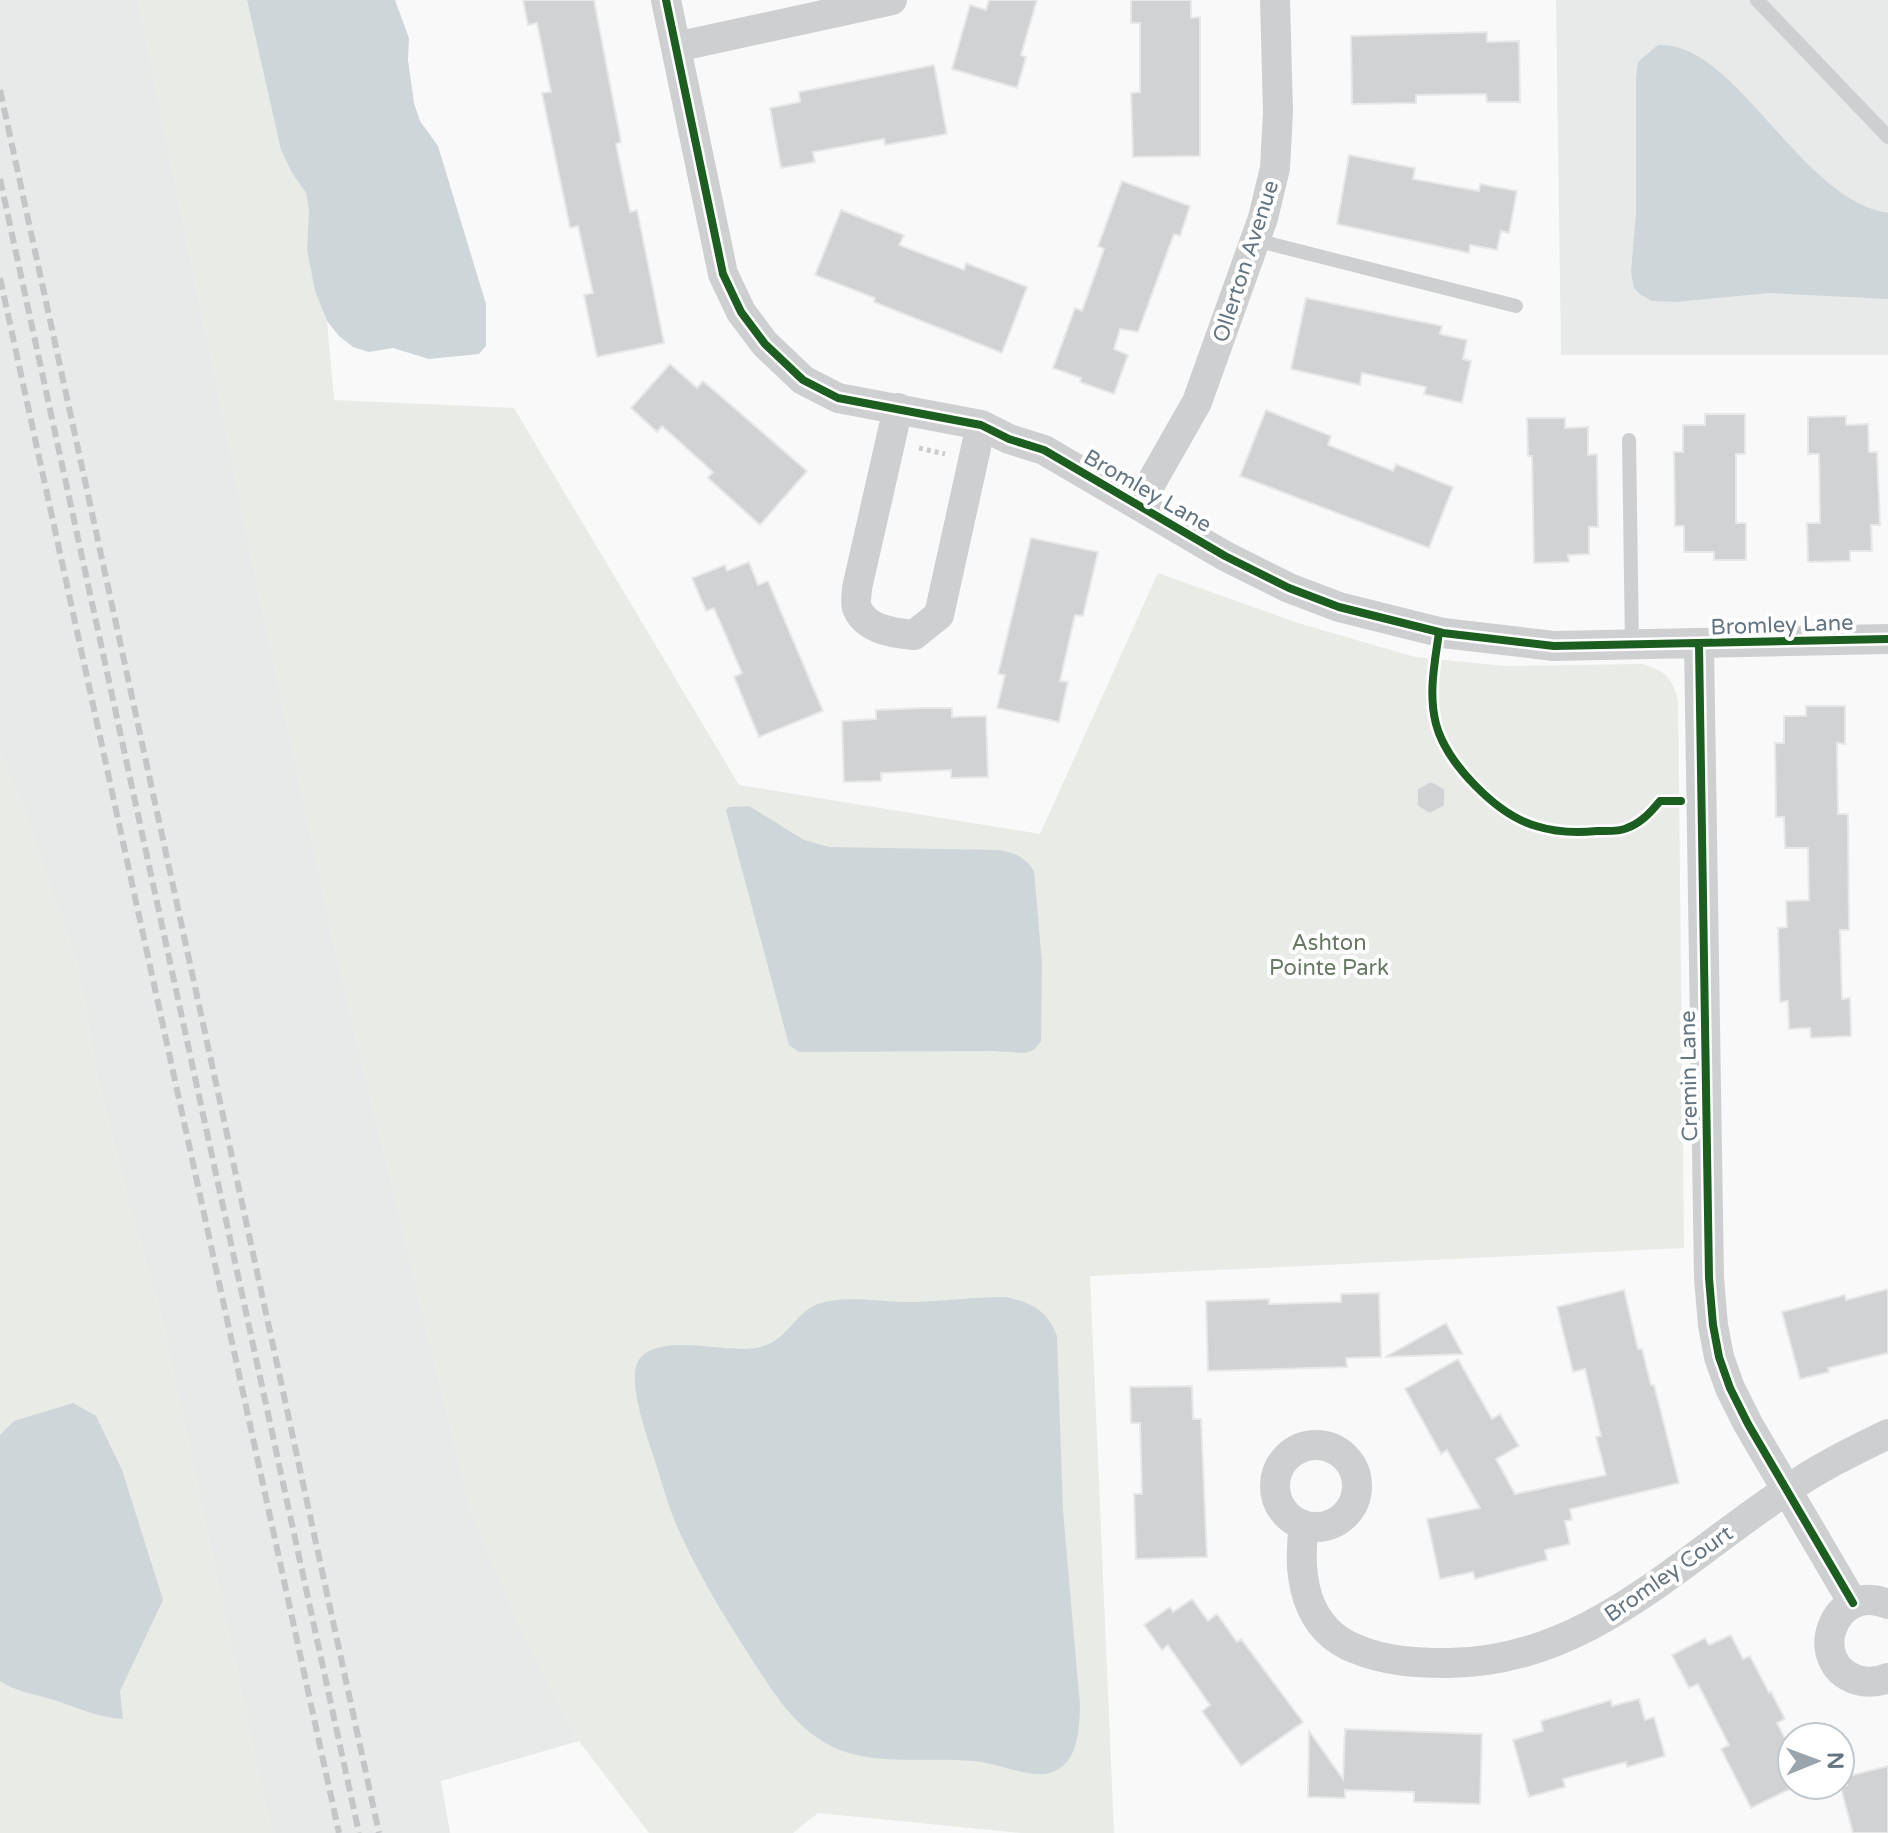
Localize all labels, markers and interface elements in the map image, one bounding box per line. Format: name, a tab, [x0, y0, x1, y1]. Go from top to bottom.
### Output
street label: Ollerton Avenue	[1207, 177, 1284, 346]
street label: Bromley Lane	[1079, 444, 1216, 538]
street label: Bromley Lane	[1710, 610, 1854, 640]
park label: Ashton Pointe Park	[1269, 930, 1389, 981]
street label: Cremin Lane	[1675, 1010, 1703, 1142]
street label: Bromley Court	[1599, 1520, 1738, 1628]
north arrow	[1776, 1721, 1856, 1801]
text: N	[1822, 1752, 1848, 1770]

